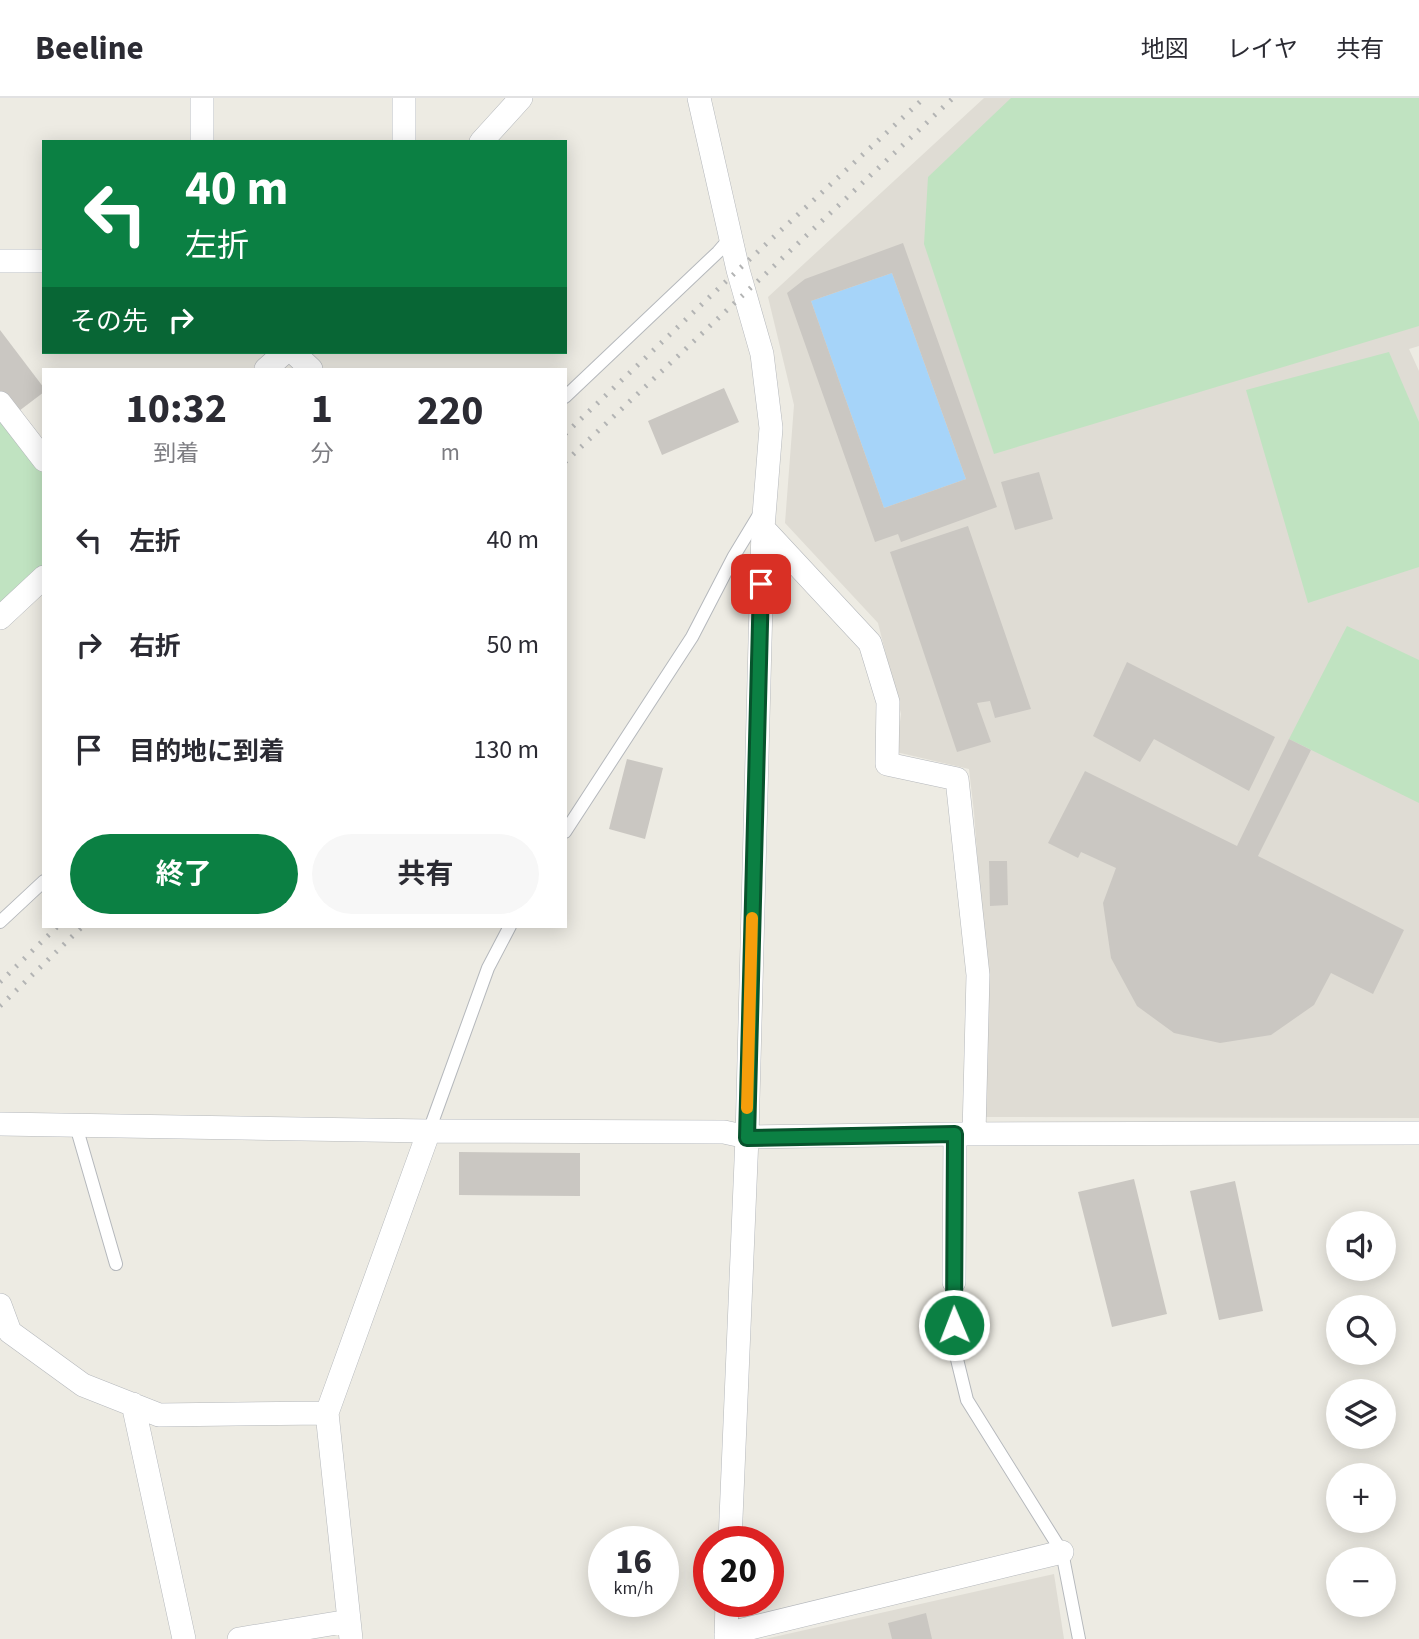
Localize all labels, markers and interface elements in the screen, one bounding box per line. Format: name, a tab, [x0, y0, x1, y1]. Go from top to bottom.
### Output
text: Beeline	[35, 25, 144, 72]
text: 地図	[1141, 32, 1189, 67]
text: レイヤ	[1227, 32, 1298, 67]
text: 共有	[1336, 32, 1384, 67]
text: 40 m	[185, 154, 289, 224]
icon: left	[70, 168, 161, 259]
text: 左折	[185, 223, 249, 269]
icon: right	[162, 301, 200, 339]
text: その先	[70, 303, 148, 340]
text: 10:32	[126, 379, 227, 439]
text: 1	[311, 379, 333, 439]
text: 220	[417, 381, 483, 441]
text: m	[441, 436, 460, 469]
text: 到着	[153, 437, 199, 470]
text: 分	[310, 437, 333, 470]
icon: left	[70, 521, 108, 559]
text: 40 m	[486, 521, 539, 558]
text: 左折	[129, 523, 181, 560]
pin	[731, 554, 791, 614]
icon: arrive	[742, 565, 780, 603]
icon: right	[70, 626, 108, 664]
text: 50 m	[486, 626, 539, 663]
text: 右折	[129, 628, 181, 665]
icon: arrive	[70, 731, 108, 769]
text: 130 m	[473, 731, 539, 768]
text: 目的地に到着	[129, 733, 285, 770]
button: 終了	[70, 834, 298, 914]
button: 共有	[312, 834, 539, 914]
map controls	[1326, 1211, 1396, 1617]
button: sound	[1326, 1211, 1396, 1281]
position arrow	[917, 1288, 991, 1362]
button: search	[1326, 1295, 1396, 1365]
button: layers	[1326, 1379, 1396, 1449]
button: +	[1326, 1463, 1396, 1533]
speed limit sign: 20	[693, 1526, 784, 1617]
text: 16	[615, 1537, 652, 1587]
button: −	[1326, 1547, 1396, 1617]
text: km/h	[614, 1576, 653, 1601]

